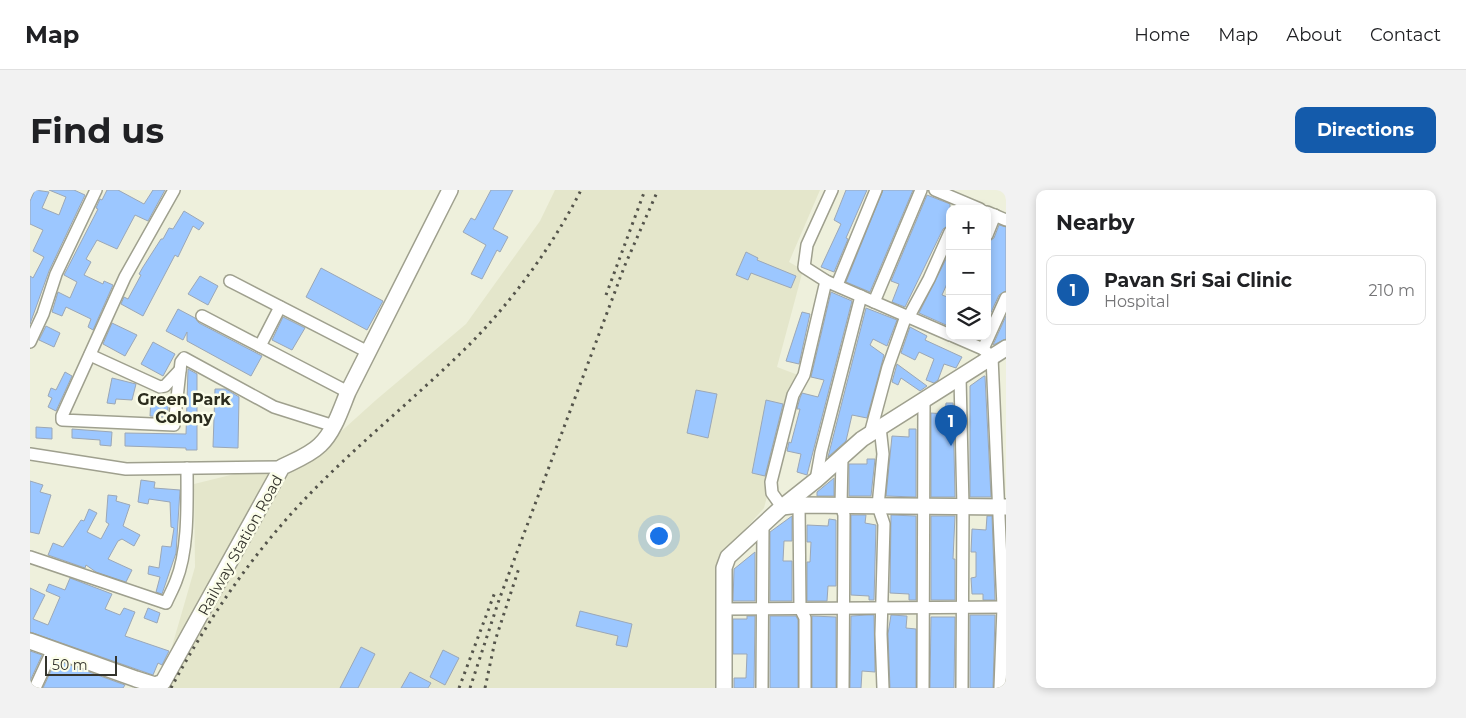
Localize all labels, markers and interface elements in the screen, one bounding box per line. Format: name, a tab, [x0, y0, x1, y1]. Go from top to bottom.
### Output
text: Map	[25, 20, 79, 49]
text: Home	[1134, 24, 1190, 46]
text: Map	[1218, 24, 1258, 46]
text: About	[1286, 24, 1342, 46]
text: Contact	[1370, 24, 1441, 46]
button: Directions	[1295, 107, 1436, 153]
text: Find us	[30, 109, 164, 152]
map controls	[946, 205, 991, 340]
button: +	[946, 205, 991, 250]
text: Nearby	[1056, 210, 1135, 235]
button: −	[946, 250, 991, 295]
text: Pavan Sri Sai Clinic	[1104, 269, 1292, 292]
text: 1	[1070, 281, 1076, 300]
text: 210 m	[1368, 281, 1415, 300]
text: Hospital	[1104, 292, 1170, 311]
button: layers	[946, 295, 991, 340]
district label: Green Park Colony	[137, 390, 231, 427]
pin: 1	[935, 405, 967, 446]
street label: Railway Station Road	[193, 471, 287, 619]
your location	[646, 523, 672, 549]
scale bar	[45, 653, 118, 676]
text: 50 m	[52, 656, 88, 674]

